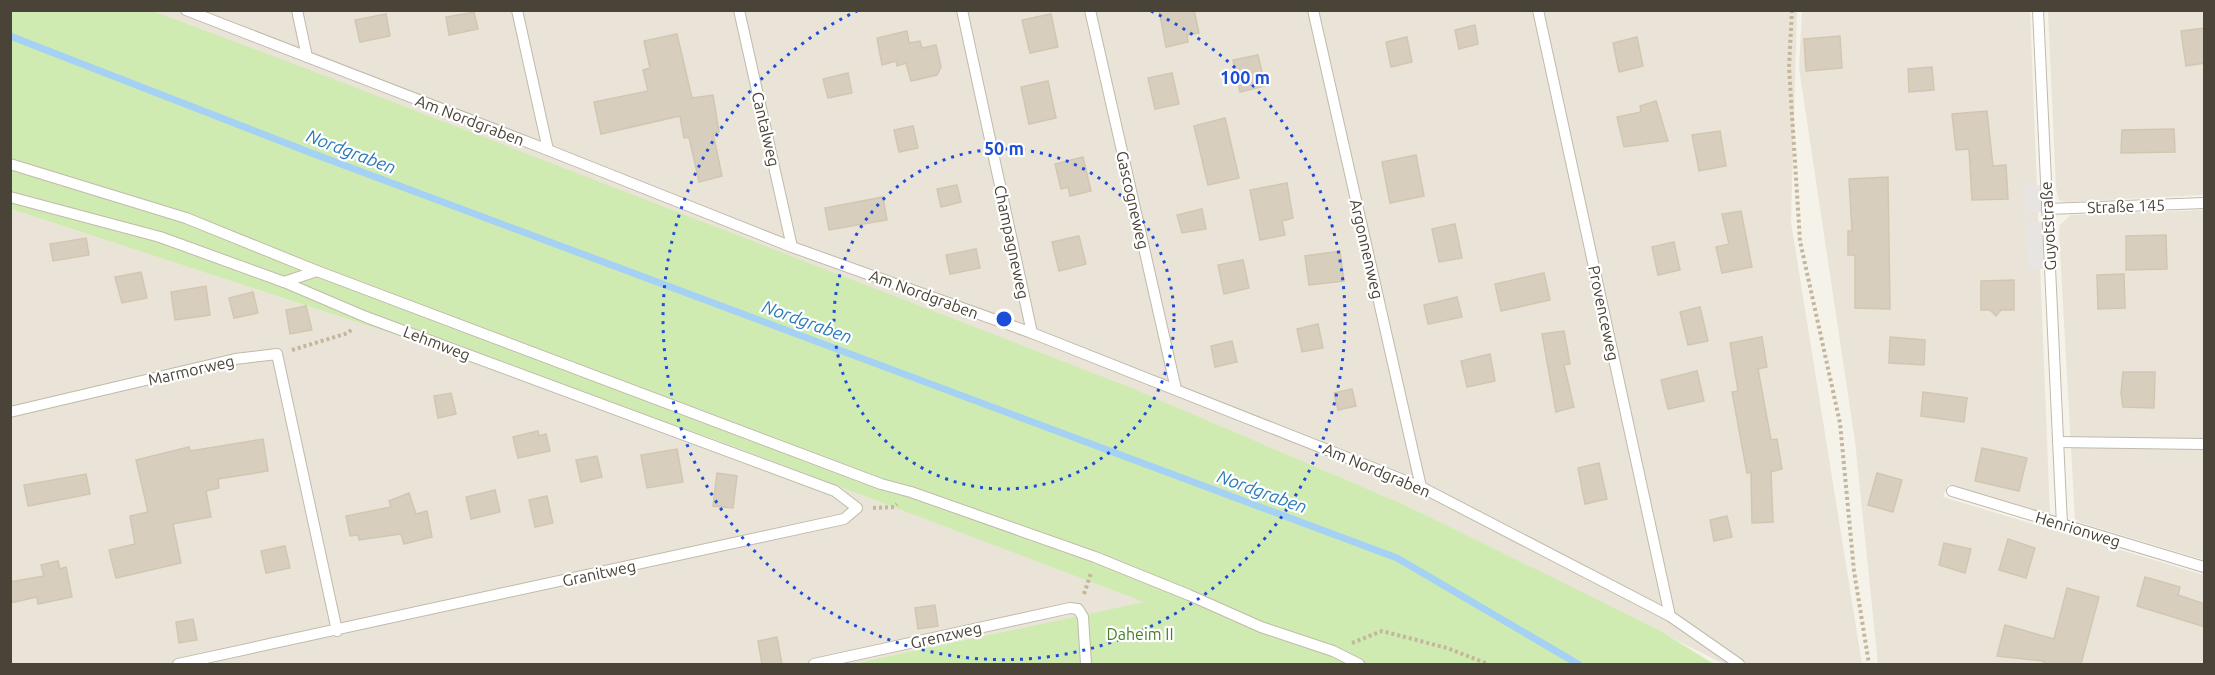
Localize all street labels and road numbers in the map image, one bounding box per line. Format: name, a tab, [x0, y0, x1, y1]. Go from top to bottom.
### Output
street label: Cantalweg	[749, 90, 783, 168]
street label: Am Nordgraben	[413, 91, 527, 149]
street label: Gascogneweg	[1113, 149, 1153, 251]
street label: Guyotstraße	[2037, 181, 2059, 271]
street label: Champagneweg	[991, 183, 1033, 301]
street label: Straße 145	[2087, 196, 2165, 216]
street label: Argonnenweg	[1347, 197, 1387, 301]
street label: Provenceweg	[1585, 264, 1623, 362]
street label: Am Nordgraben	[867, 266, 981, 322]
street label: Lehmweg	[401, 322, 473, 364]
street label: Marmorweg	[146, 351, 236, 389]
street label: Am Nordgraben	[1321, 439, 1433, 501]
street label: Henrionweg	[2033, 508, 2123, 550]
street label: Granitweg	[561, 556, 637, 590]
street label: Grenzweg	[909, 618, 983, 652]

